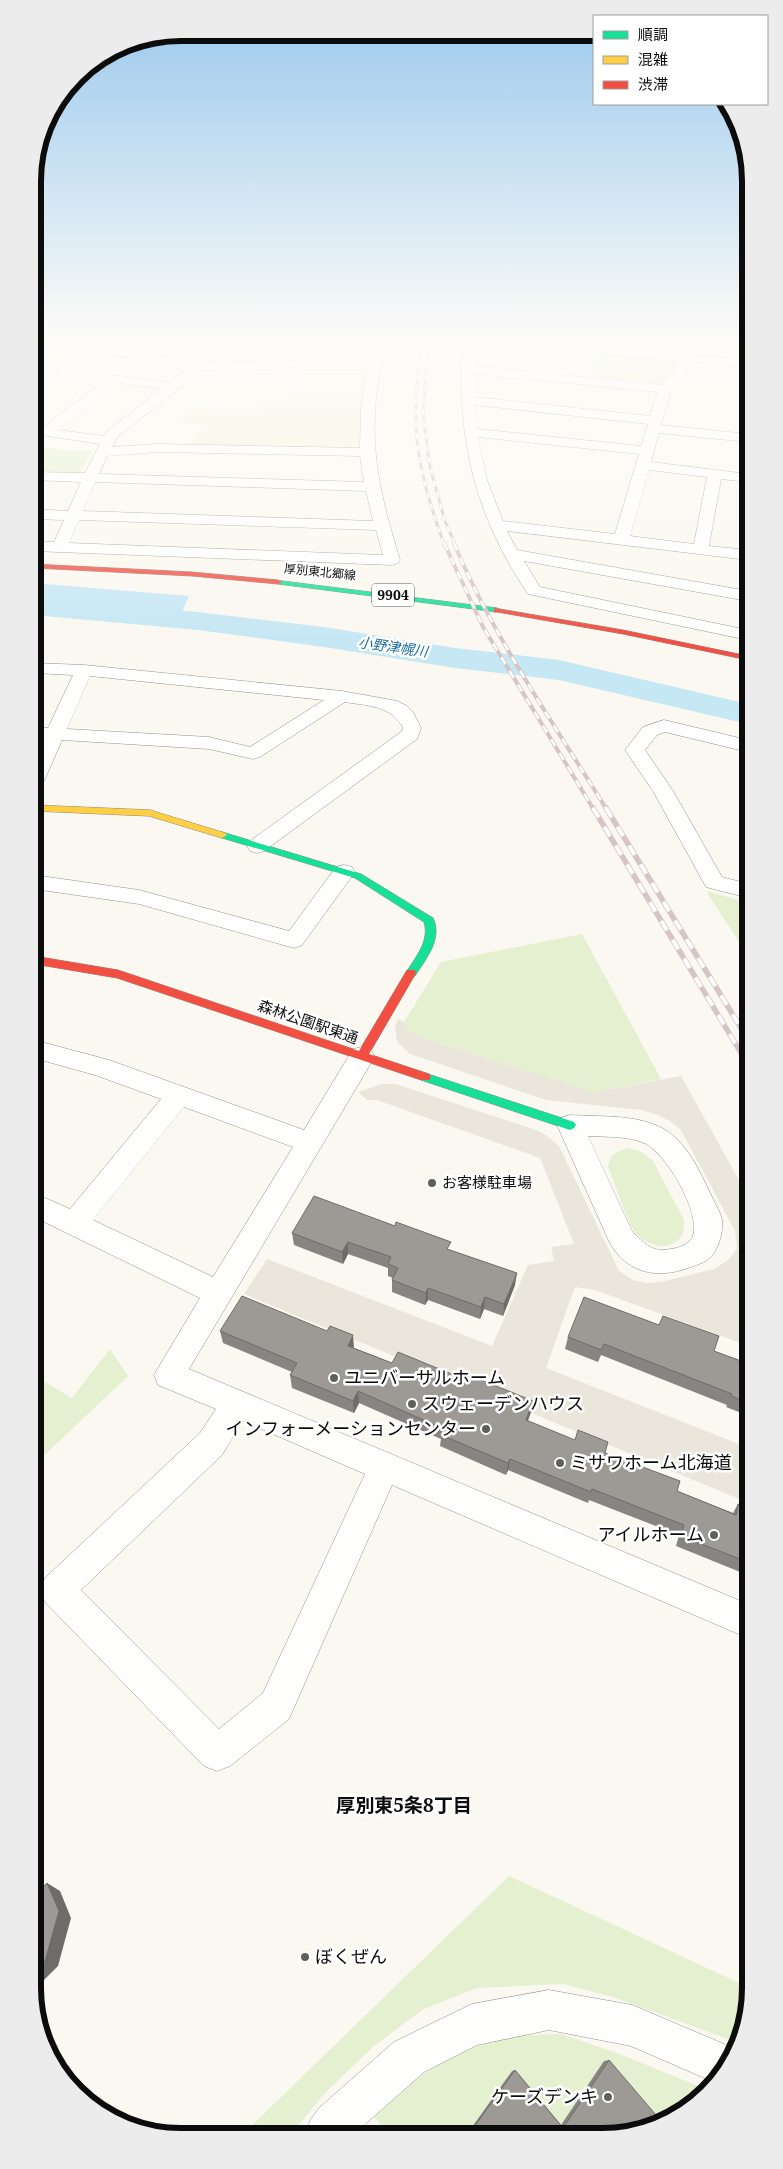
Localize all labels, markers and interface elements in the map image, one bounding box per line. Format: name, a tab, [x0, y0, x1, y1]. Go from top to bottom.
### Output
legend	[593, 15, 768, 105]
text: 順調	[638, 24, 668, 44]
text: 混雑	[638, 49, 668, 69]
text: 渋滞	[638, 74, 668, 94]
street label: 厚別東北郷線	[283, 559, 357, 584]
road number: 9904	[372, 584, 414, 606]
water label: 小野津幌川	[357, 632, 431, 661]
street label: 森林公園駅東通	[255, 995, 361, 1048]
place label: お客様駐車場	[442, 1172, 532, 1192]
marker: お客様駐車場	[426, 1177, 438, 1189]
place label: ユニバーサルホーム	[344, 1365, 505, 1389]
marker: ユニバーサルホーム	[328, 1372, 340, 1384]
place label: スウェーデンハウス	[422, 1391, 584, 1415]
marker: スウェーデンハウス	[406, 1398, 418, 1410]
place label: インフォーメーションセンター	[226, 1416, 476, 1440]
marker: インフォーメーションセンター	[480, 1423, 492, 1435]
place label: ミサワホーム北海道	[570, 1450, 731, 1474]
marker: ミサワホーム北海道	[554, 1457, 566, 1469]
place label: アイルホーム	[597, 1522, 704, 1546]
marker: アイルホーム	[708, 1529, 720, 1541]
district label: 厚別東5条8丁目	[336, 1792, 472, 1818]
place label: ぼくぜん	[315, 1944, 387, 1968]
marker: ぼくぜん	[299, 1951, 311, 1963]
place label: ケーズデンキ	[491, 2084, 598, 2108]
marker: ケーズデンキ	[602, 2091, 614, 2103]

